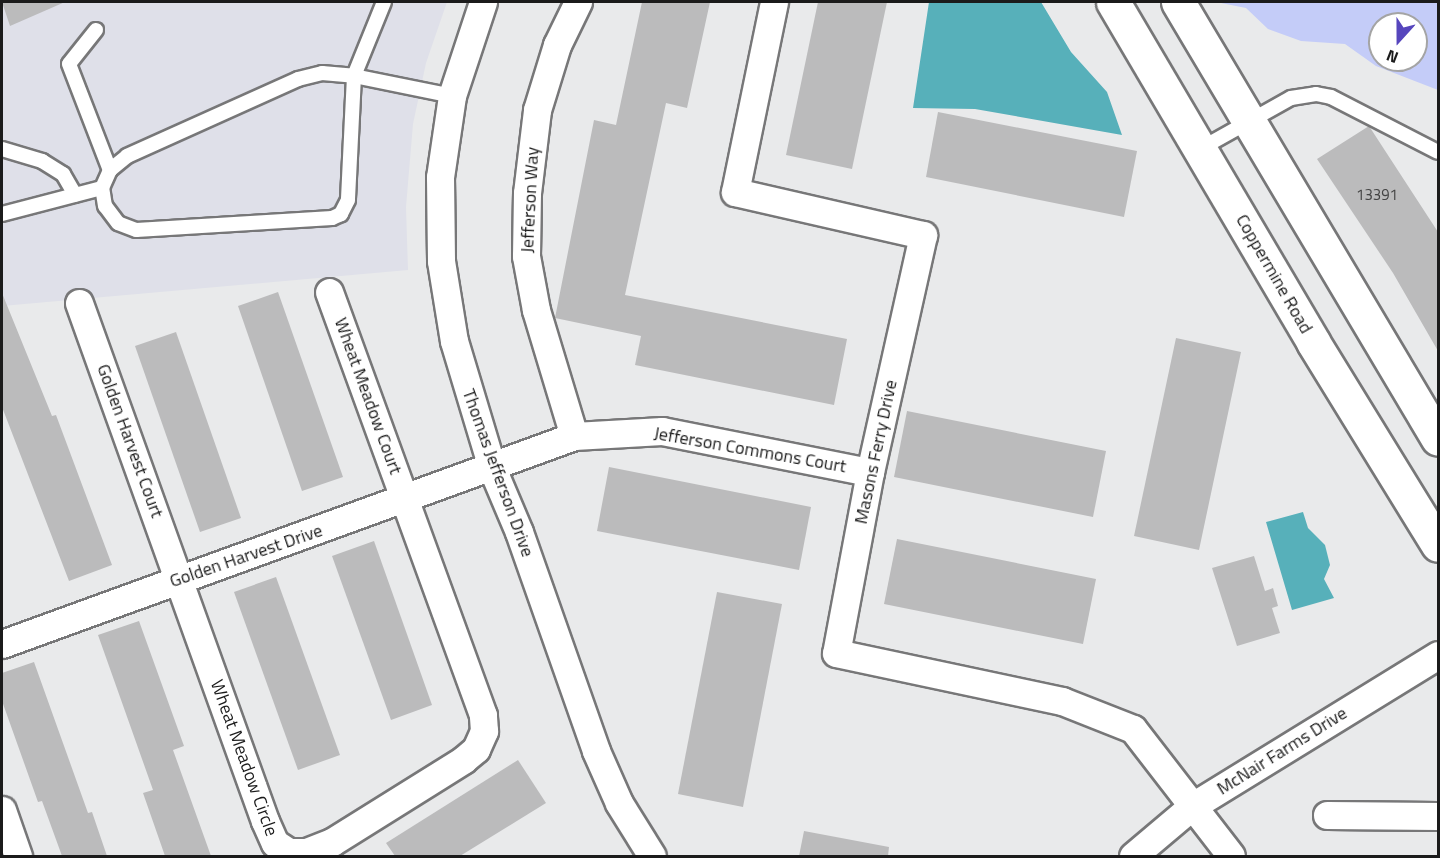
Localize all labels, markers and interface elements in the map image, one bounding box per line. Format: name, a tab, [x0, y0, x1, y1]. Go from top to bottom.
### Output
north arrow	[1368, 12, 1428, 72]
text: N	[1383, 44, 1402, 70]
street label: Jefferson Way	[516, 146, 544, 254]
house number: 13391	[1356, 186, 1398, 204]
street label: Coppermine Road	[1231, 211, 1317, 337]
street label: Wheat Meadow Court	[330, 315, 406, 477]
street label: Golden Harvest Court	[92, 361, 168, 521]
street label: Masons Ferry Drive	[850, 378, 902, 526]
street label: Thomas Jefferson Drive	[458, 386, 538, 560]
street label: Jefferson Commons Court	[652, 422, 848, 478]
street label: Golden Harvest Drive	[167, 520, 325, 592]
street label: Wheat Meadow Circle	[206, 677, 282, 839]
street label: McNair Farms Drive	[1213, 702, 1351, 800]

